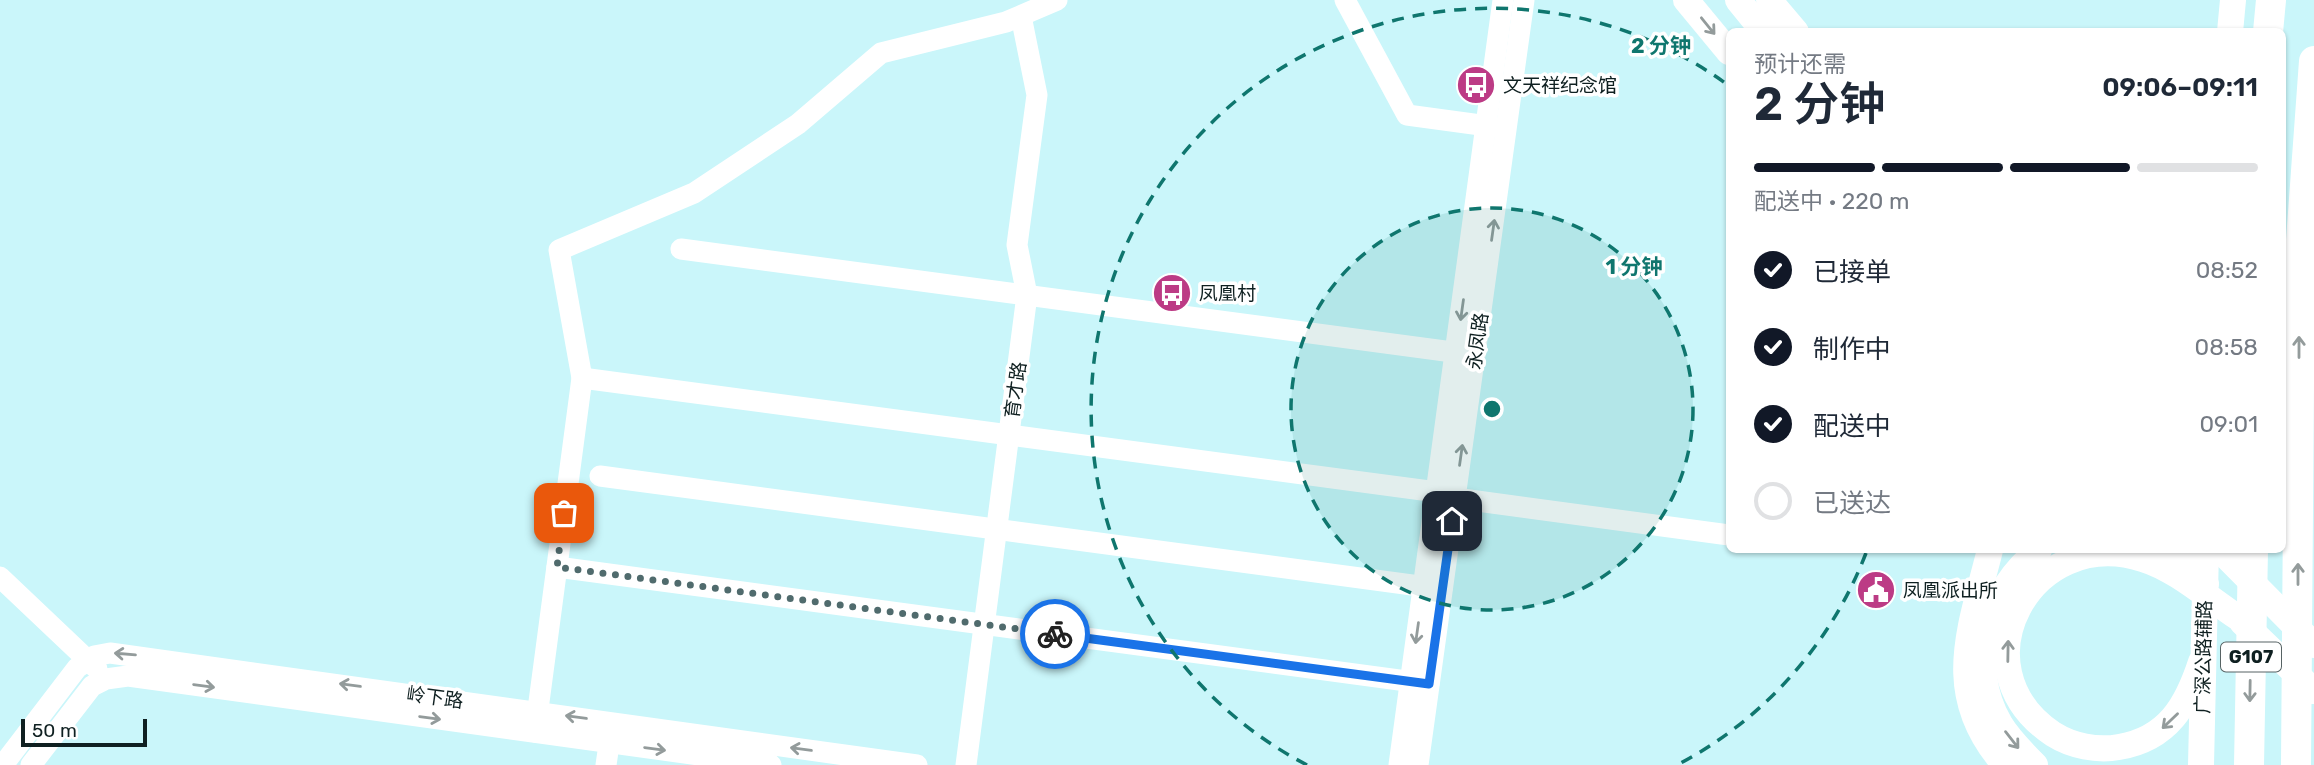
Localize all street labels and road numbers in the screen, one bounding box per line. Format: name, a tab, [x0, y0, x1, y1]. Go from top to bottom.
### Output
street label: 永凤路	[1462, 311, 1493, 371]
street label: 育才路	[1000, 360, 1031, 420]
street label: 广深公路辅路	[2191, 600, 2216, 714]
road number: G107	[2221, 642, 2281, 672]
street label: 岭下路	[405, 682, 465, 713]

